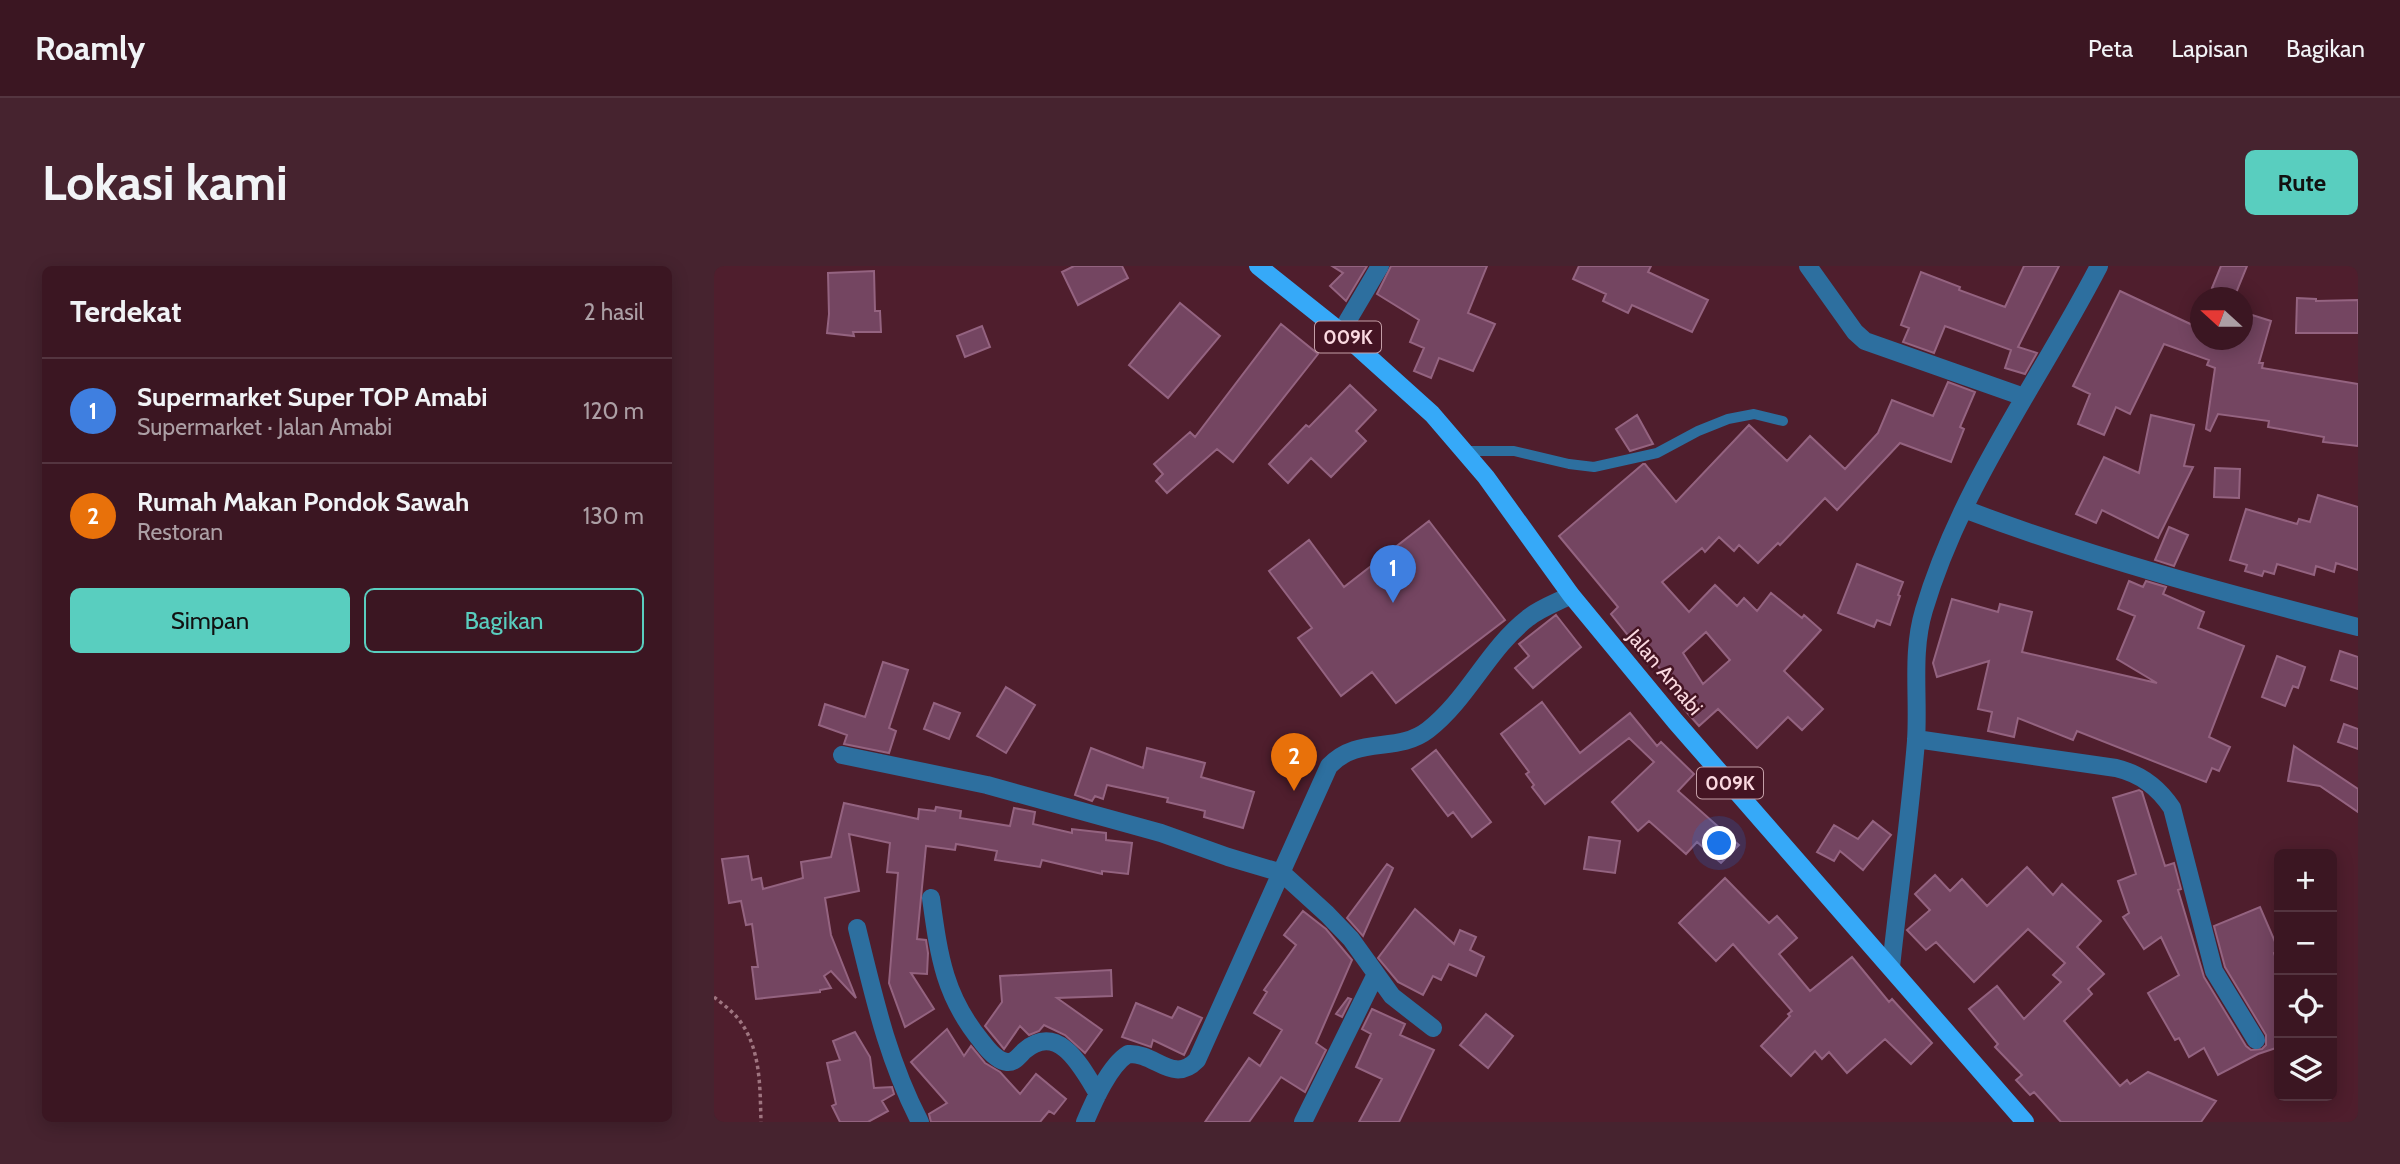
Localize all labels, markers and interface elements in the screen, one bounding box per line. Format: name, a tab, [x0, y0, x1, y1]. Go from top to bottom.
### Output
text: Roamly	[35, 28, 145, 68]
text: Peta	[2088, 34, 2133, 63]
text: Lapisan	[2171, 34, 2248, 63]
text: Bagikan	[2286, 34, 2365, 63]
button: Rute	[2245, 150, 2358, 215]
text: Lokasi kami	[42, 153, 288, 212]
north arrow	[2190, 287, 2253, 350]
text: Terdekat	[70, 293, 182, 330]
text: 2 hasil	[583, 298, 644, 326]
road number: 009K	[1315, 321, 1381, 352]
text: Supermarket Super TOP Amabi	[137, 381, 488, 413]
text: 1	[89, 397, 97, 425]
text: 120 m	[583, 397, 644, 425]
text: Supermarket · Jalan Amabi	[137, 413, 392, 441]
text: Rumah Makan Pondok Sawah	[137, 486, 469, 518]
text: 2	[87, 502, 99, 530]
text: 130 m	[583, 502, 644, 530]
text: Restoran	[137, 518, 223, 546]
pin: 1	[1370, 545, 1416, 603]
button: Simpan	[70, 588, 350, 653]
button: Bagikan	[364, 588, 644, 653]
street label: Jalan Amabi	[1621, 623, 1708, 720]
pin: 2	[1271, 733, 1317, 791]
road number: 009K	[1697, 768, 1763, 798]
your location	[1702, 826, 1736, 860]
map controls	[2274, 849, 2337, 1101]
button: +	[2274, 849, 2337, 912]
button: −	[2274, 912, 2337, 975]
button: locate	[2274, 975, 2337, 1038]
button: layers	[2274, 1038, 2337, 1101]

